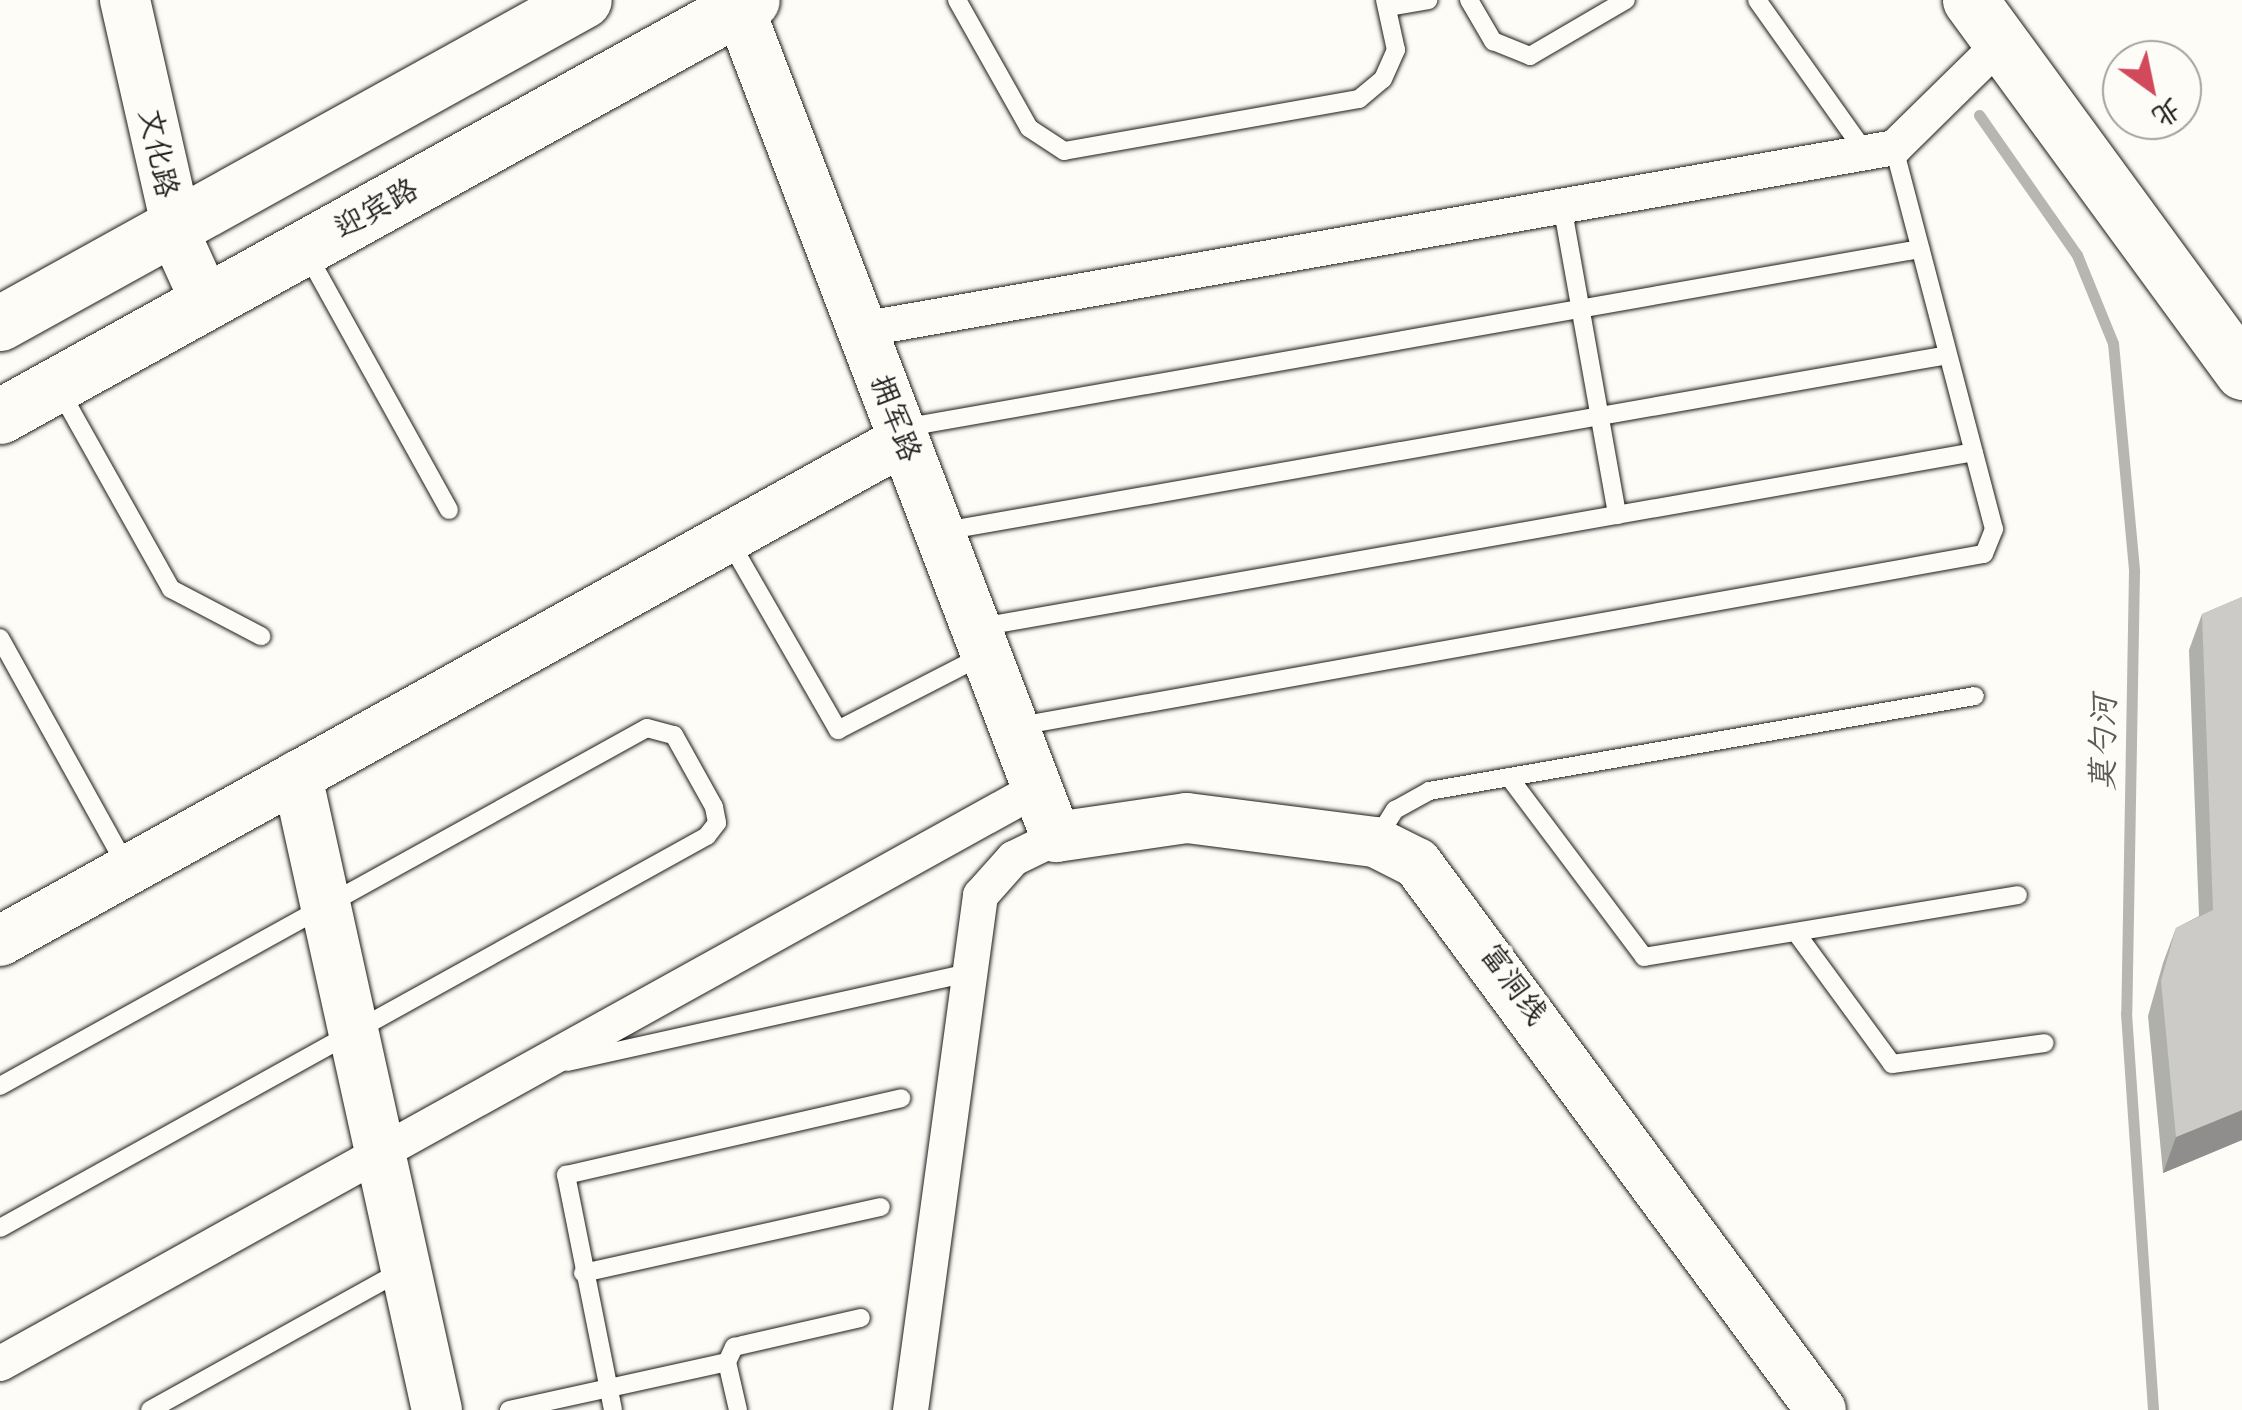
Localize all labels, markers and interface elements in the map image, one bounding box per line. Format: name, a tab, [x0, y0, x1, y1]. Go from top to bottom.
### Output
north arrow	[2102, 40, 2202, 140]
text: 北	[2146, 92, 2188, 135]
street label: 文化路	[132, 105, 186, 201]
street label: 迎宾路	[328, 170, 424, 246]
street label: 拥军路	[863, 370, 929, 466]
water label: 莫勺河	[2083, 695, 2123, 791]
street label: 富洞线	[1473, 937, 1555, 1031]

